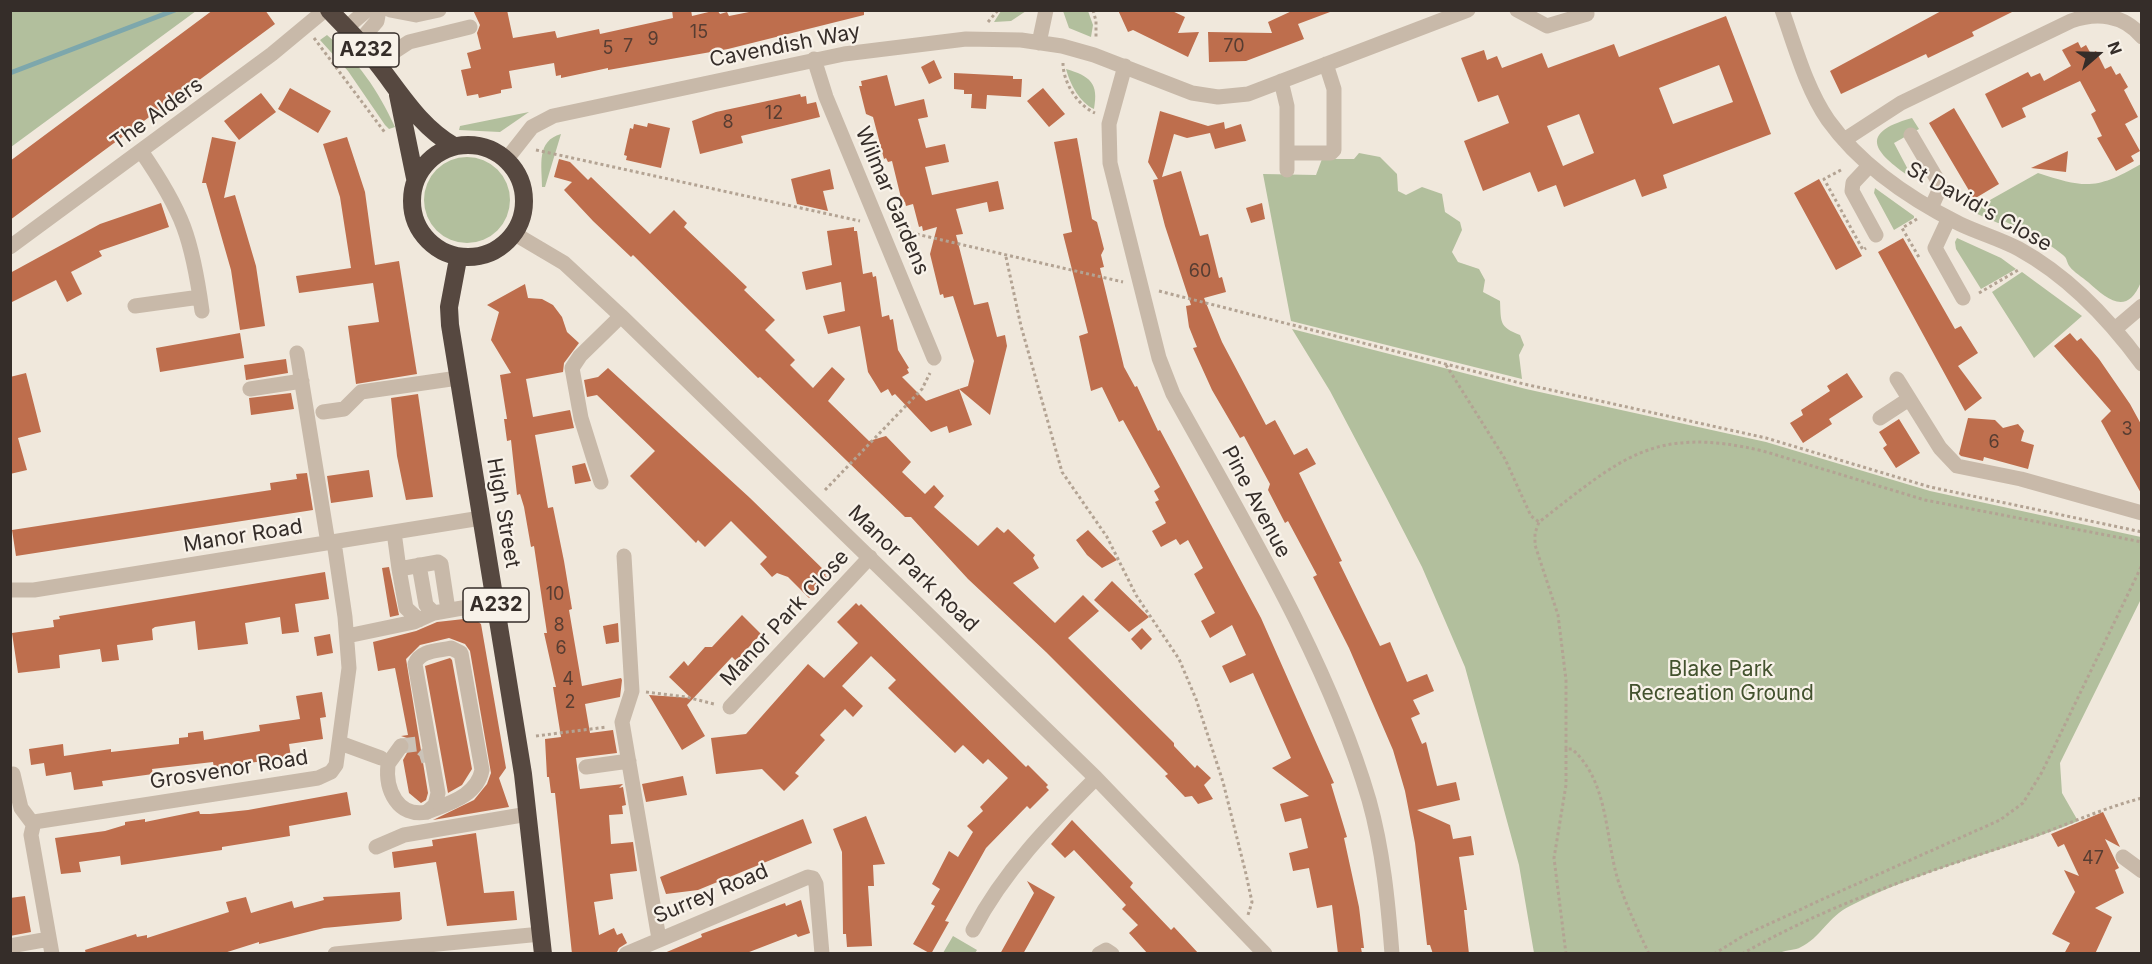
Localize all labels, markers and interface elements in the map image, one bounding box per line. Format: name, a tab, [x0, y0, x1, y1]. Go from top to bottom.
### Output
street label: Cavendish Way	[707, 19, 863, 73]
house number: 15	[690, 22, 708, 44]
north arrow	[2068, 24, 2128, 84]
house number: 9	[647, 29, 659, 51]
road number: A232	[333, 33, 399, 67]
house number: 7	[623, 36, 633, 58]
house number: 70	[1223, 36, 1245, 58]
house number: 5	[603, 38, 613, 60]
text: N	[2103, 39, 2126, 57]
street label: The Alders	[106, 72, 208, 156]
house number: 12	[765, 103, 783, 125]
house number: 8	[722, 112, 734, 134]
street label: Wilmar Gardens	[849, 123, 935, 279]
street label: St David's Close	[1902, 157, 2056, 257]
house number: 60	[1189, 261, 1211, 283]
house number: 3	[2121, 419, 2133, 441]
house number: 6	[1988, 432, 2000, 454]
street label: Pine Avenue	[1216, 442, 1296, 562]
street label: High Street	[481, 456, 525, 570]
street label: Manor Park Road	[843, 501, 983, 637]
street label: Manor Road	[182, 514, 304, 558]
street label: Manor Park Close	[716, 545, 854, 691]
house number: 10	[546, 584, 564, 606]
road number: A232	[463, 588, 529, 622]
house number: 8	[553, 615, 565, 637]
house number: 6	[555, 638, 567, 660]
park label: Blake Park Recreation Ground	[1628, 657, 1814, 707]
house number: 4	[562, 669, 574, 691]
house number: 2	[565, 692, 575, 714]
street label: Grosvenor Road	[148, 745, 310, 795]
house number: 47	[2082, 848, 2104, 870]
street label: Surrey Road	[650, 859, 772, 929]

